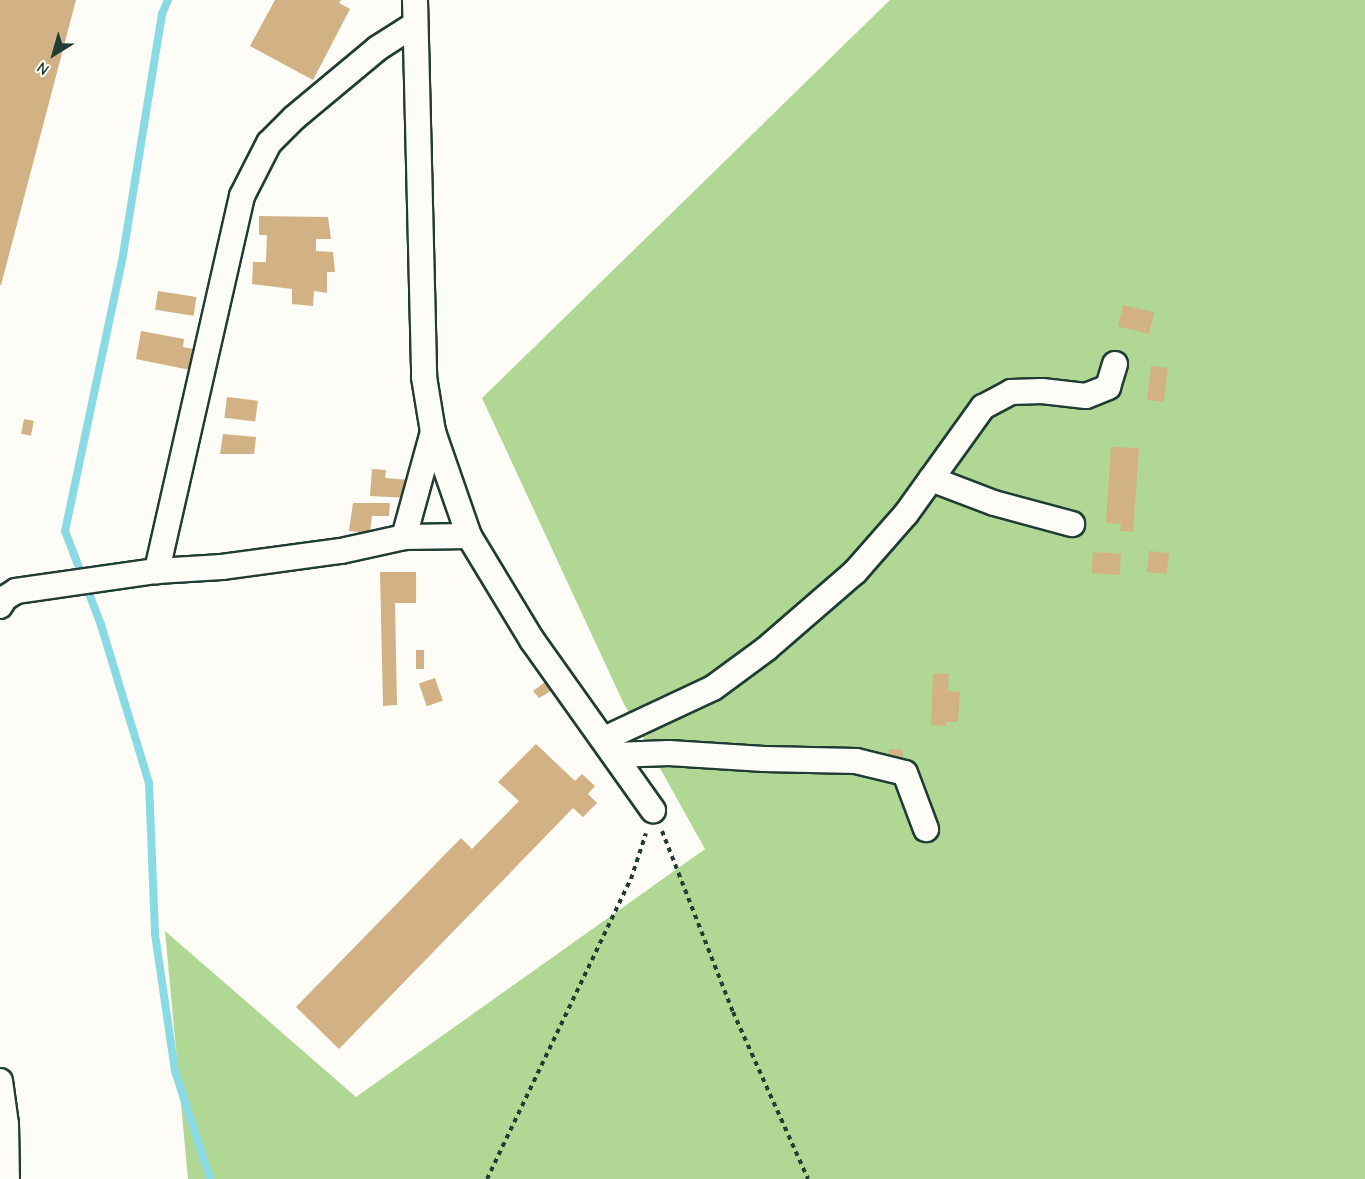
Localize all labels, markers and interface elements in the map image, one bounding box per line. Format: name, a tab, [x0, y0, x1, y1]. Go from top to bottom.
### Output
north arrow	[24, 24, 84, 84]
text: N	[34, 58, 53, 79]

